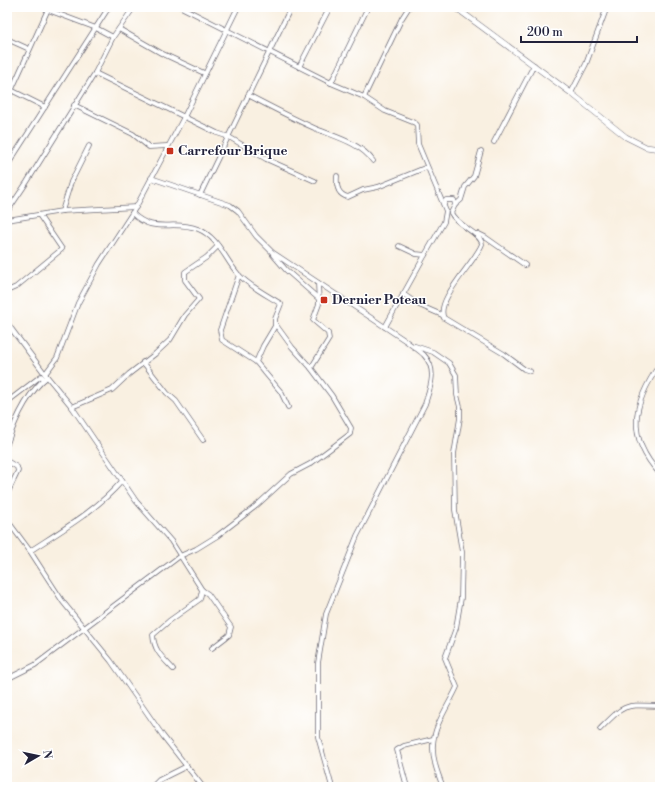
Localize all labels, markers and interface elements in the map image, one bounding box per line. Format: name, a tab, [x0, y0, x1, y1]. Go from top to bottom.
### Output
scale bar	[521, 18, 637, 44]
text: 200 m	[527, 25, 563, 40]
place label: Carrefour Brique	[178, 143, 287, 159]
marker: Carrefour Brique	[165, 146, 175, 156]
place label: Dernier Poteau	[332, 292, 426, 308]
marker: Dernier Poteau	[319, 295, 329, 305]
north arrow	[18, 736, 58, 776]
text: N	[39, 749, 55, 760]

